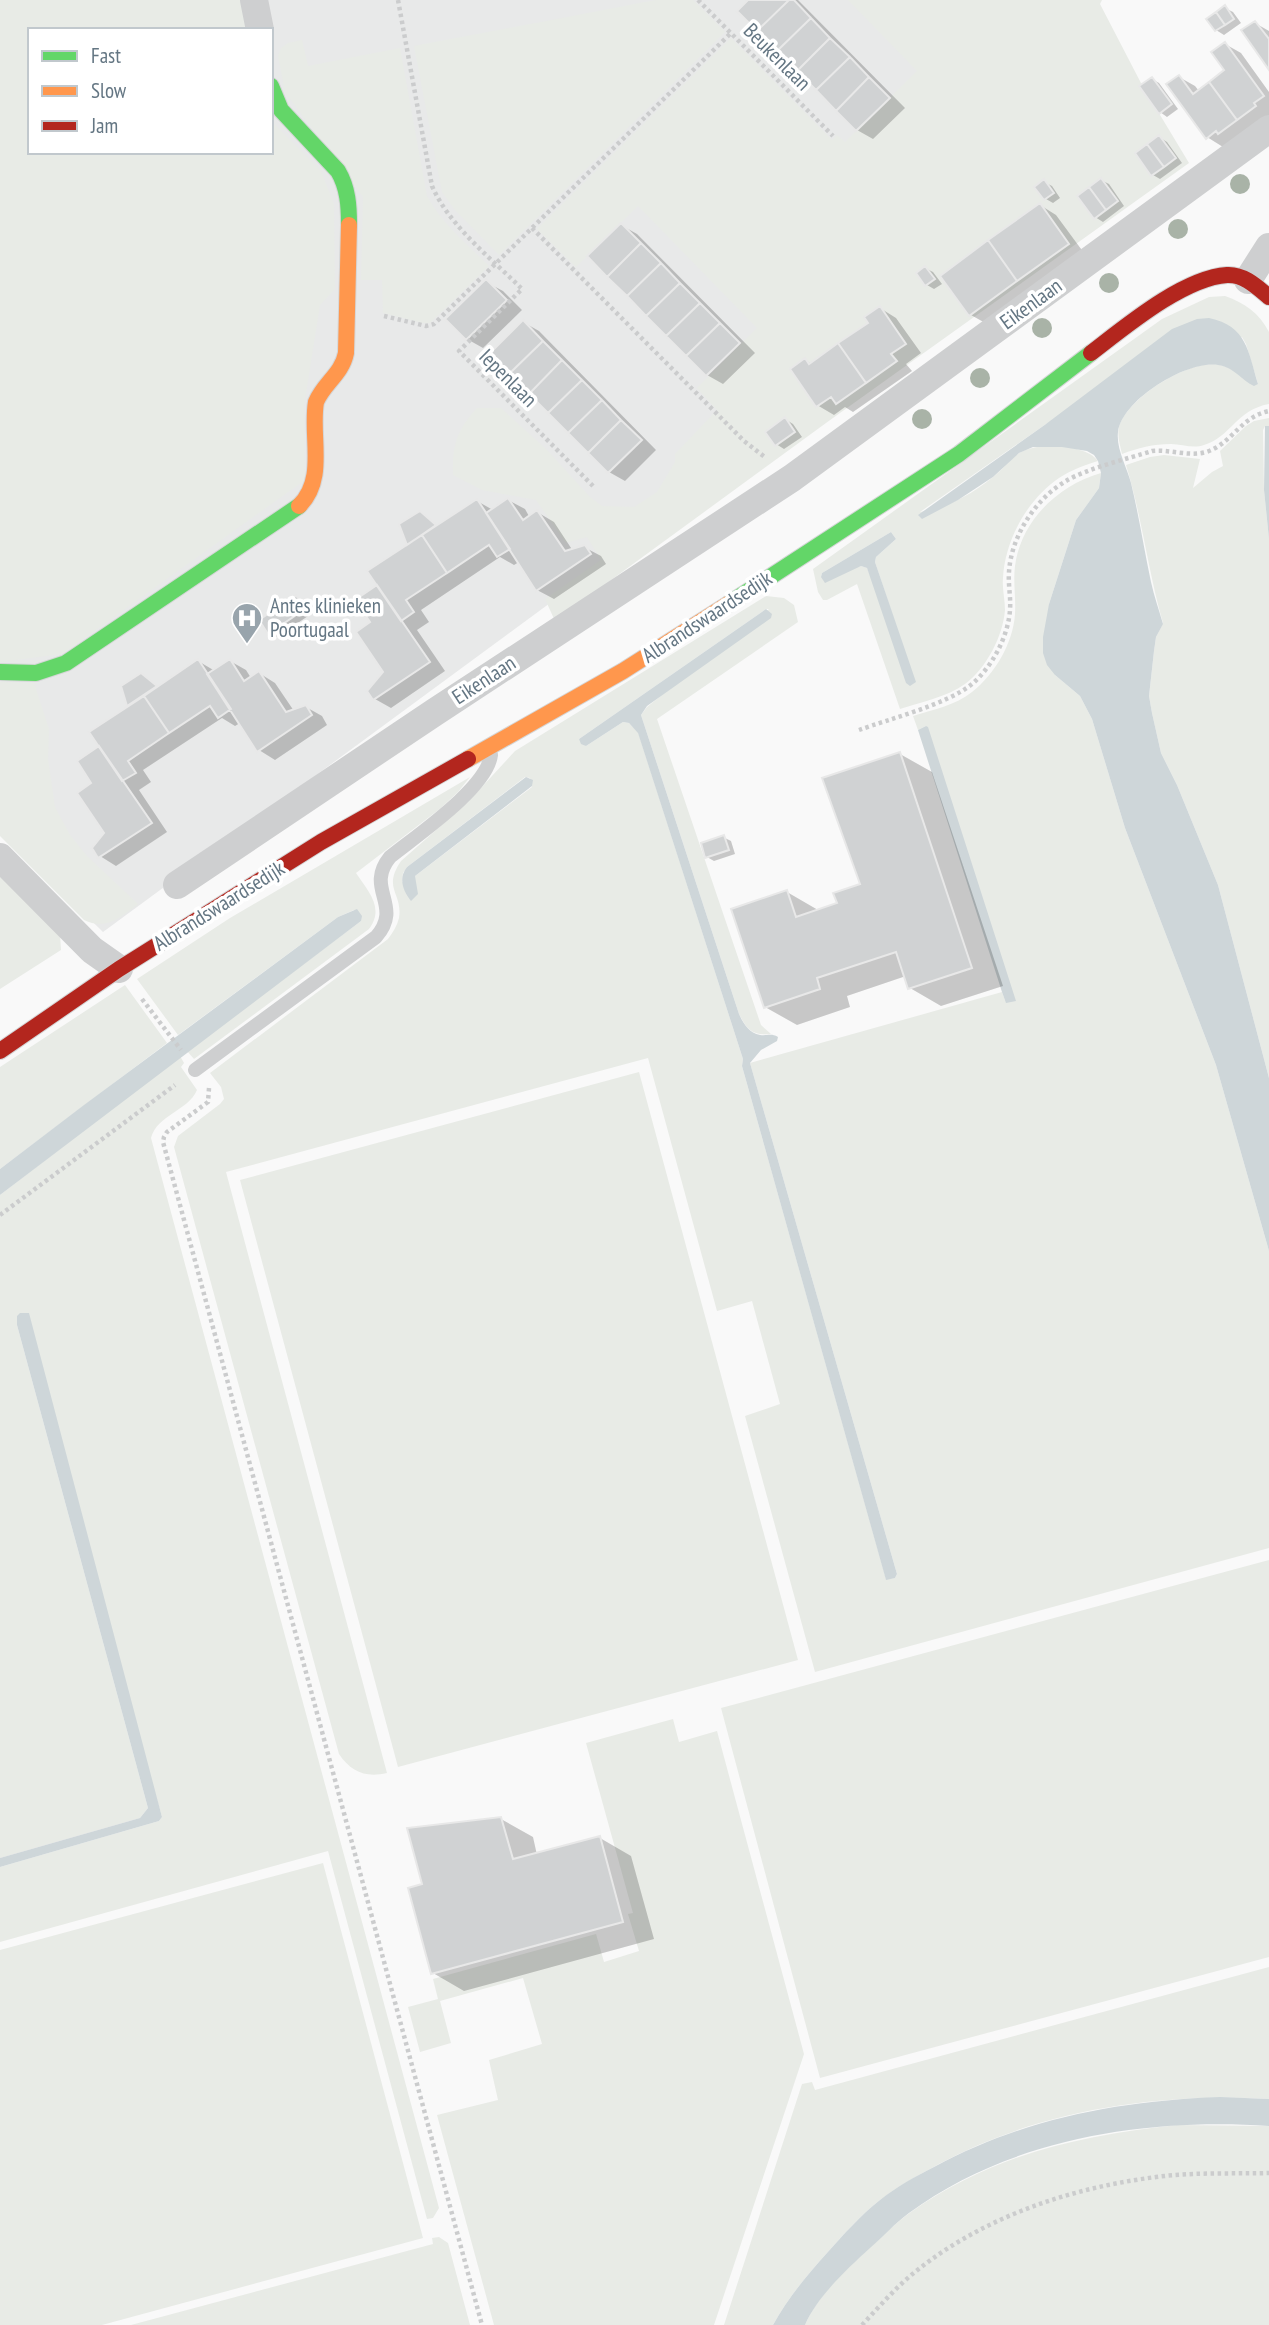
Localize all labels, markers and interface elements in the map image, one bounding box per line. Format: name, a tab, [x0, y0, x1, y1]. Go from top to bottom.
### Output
street label: Beukenlaan	[738, 17, 817, 96]
legend	[28, 28, 273, 154]
text: Fast	[91, 42, 121, 69]
text: Slow	[91, 77, 127, 104]
text: Jam	[90, 112, 118, 139]
street label: Eikenlaan	[994, 272, 1067, 335]
street label: Iepenlaan	[474, 343, 543, 412]
street label: Albrandswaardsedijk	[637, 565, 777, 669]
place label: Antes klinieken Poortugaal	[270, 592, 381, 643]
hospital icon: Antes klinieken Poortugaal	[230, 601, 264, 645]
street label: Eikenlaan	[447, 649, 521, 710]
street label: Albrandswaardsedijk	[148, 854, 289, 957]

